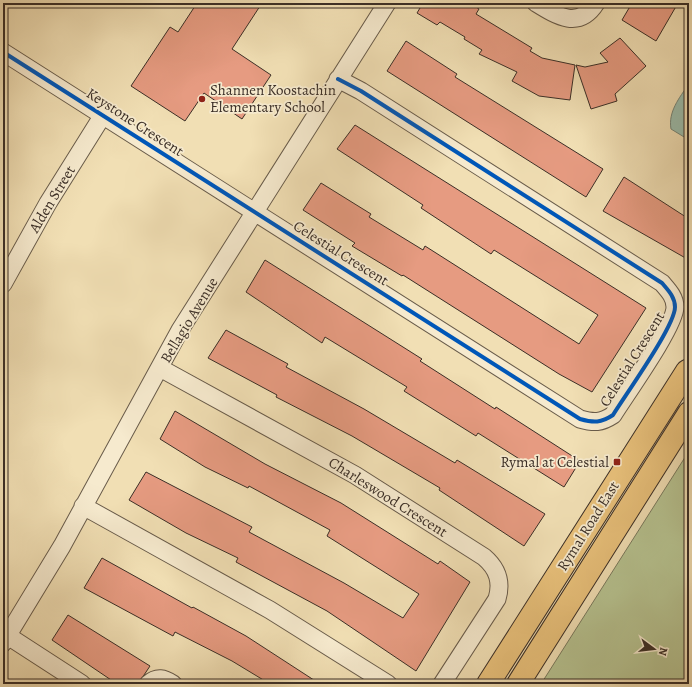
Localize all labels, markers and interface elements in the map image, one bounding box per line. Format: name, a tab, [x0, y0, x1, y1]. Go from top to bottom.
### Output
place label: Shannen Koostachin Elementary School	[210, 80, 336, 117]
street label: Keystone Crescent	[83, 83, 188, 161]
marker: Shannen Koostachin Elementary School	[197, 94, 207, 104]
street label: Alden Street	[24, 162, 80, 237]
street label: Celestial Crescent	[290, 216, 392, 290]
street label: Bellagio Avenue	[156, 273, 223, 367]
street label: Celestial Crescent	[595, 308, 669, 410]
street label: Charleswood Crescent	[325, 452, 451, 542]
place label: Rymal at Celestial	[500, 452, 609, 472]
marker: Rymal at Celestial	[612, 457, 622, 467]
street label: Rymal Road East	[552, 477, 624, 575]
north arrow	[634, 629, 674, 669]
text: N	[655, 646, 671, 657]

